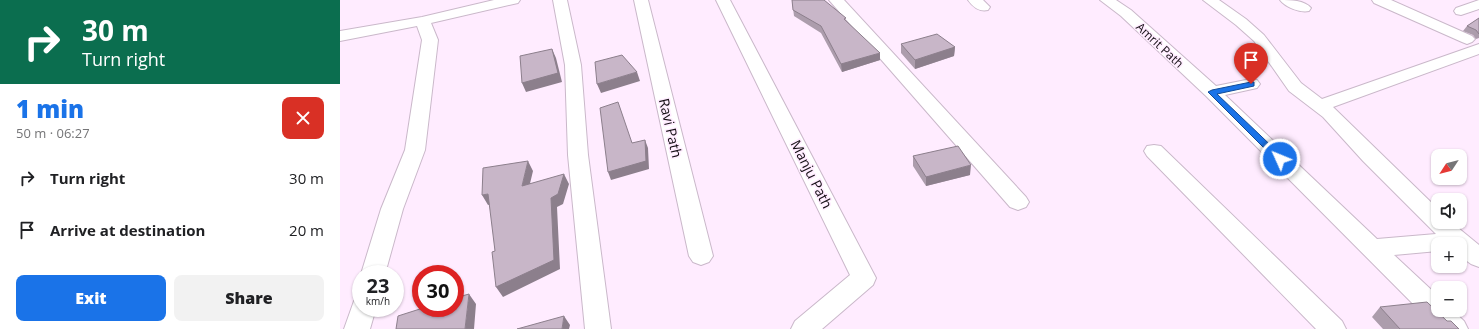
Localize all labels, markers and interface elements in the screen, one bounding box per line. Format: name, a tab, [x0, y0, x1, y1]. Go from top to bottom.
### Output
text: 30 m	[82, 11, 149, 49]
icon: right	[16, 16, 68, 68]
street label: Amrit Path	[1132, 18, 1188, 72]
pin	[1234, 43, 1268, 84]
text: Turn right	[82, 47, 165, 71]
icon: arrive	[1240, 49, 1262, 71]
text: 1 min	[16, 92, 84, 125]
street label: Ravi Path	[655, 96, 687, 160]
button: close	[282, 97, 324, 139]
text: 50 m · 06:27	[16, 124, 90, 142]
street label: Manju Path	[787, 136, 837, 212]
position arrow	[1259, 138, 1301, 180]
north arrow	[1431, 149, 1467, 185]
map controls	[1431, 149, 1467, 317]
icon: right	[16, 167, 38, 189]
text: Turn right	[50, 168, 125, 188]
text: 30 m	[289, 168, 324, 188]
button: sound	[1431, 193, 1467, 229]
icon: arrive	[16, 219, 38, 241]
text: Arrive at destination	[50, 220, 205, 240]
text: 20 m	[289, 220, 324, 240]
button: +	[1431, 237, 1467, 273]
speed limit sign: 30	[412, 265, 464, 317]
text: 23	[367, 272, 389, 299]
button: Exit	[16, 275, 166, 321]
button: Share	[174, 275, 324, 321]
button: −	[1431, 281, 1467, 317]
text: km/h	[366, 294, 390, 308]

